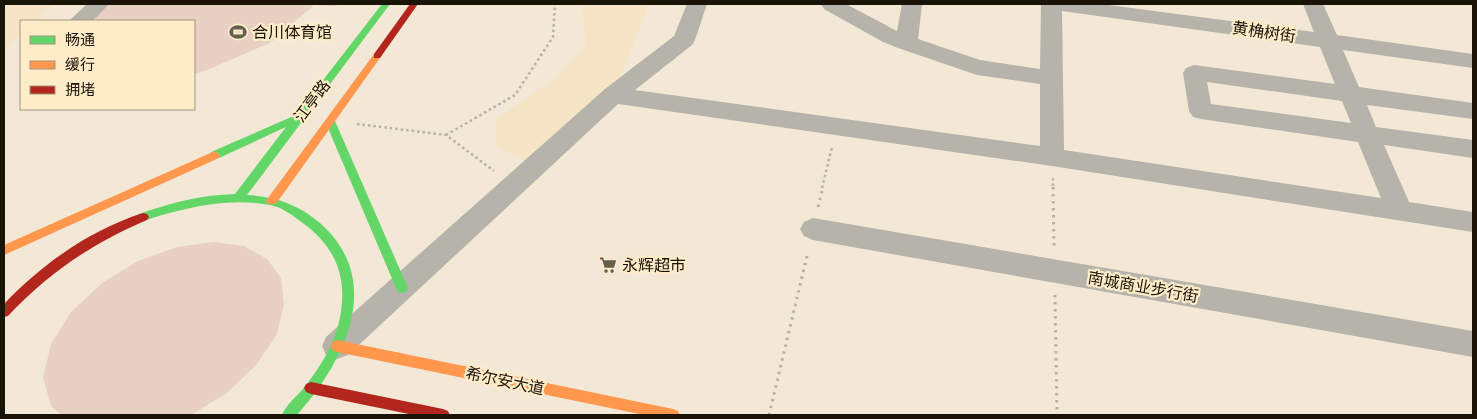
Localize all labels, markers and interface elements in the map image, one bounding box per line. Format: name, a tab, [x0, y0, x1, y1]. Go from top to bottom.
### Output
street label: 黄桷树街	[1231, 17, 1297, 47]
legend	[20, 20, 195, 110]
sports icon: 合川体育馆	[228, 22, 248, 42]
place label: 合川体育馆	[252, 22, 332, 43]
text: 畅通	[65, 30, 95, 49]
text: 缓行	[65, 55, 95, 74]
street label: 江亭路	[289, 76, 335, 126]
text: 拥堵	[65, 80, 95, 99]
supermarket icon: 永辉超市	[598, 255, 618, 275]
place label: 永辉超市	[622, 255, 686, 276]
street label: 南城商业步行街	[1086, 267, 1200, 307]
street label: 希尔安大道	[464, 362, 546, 400]

